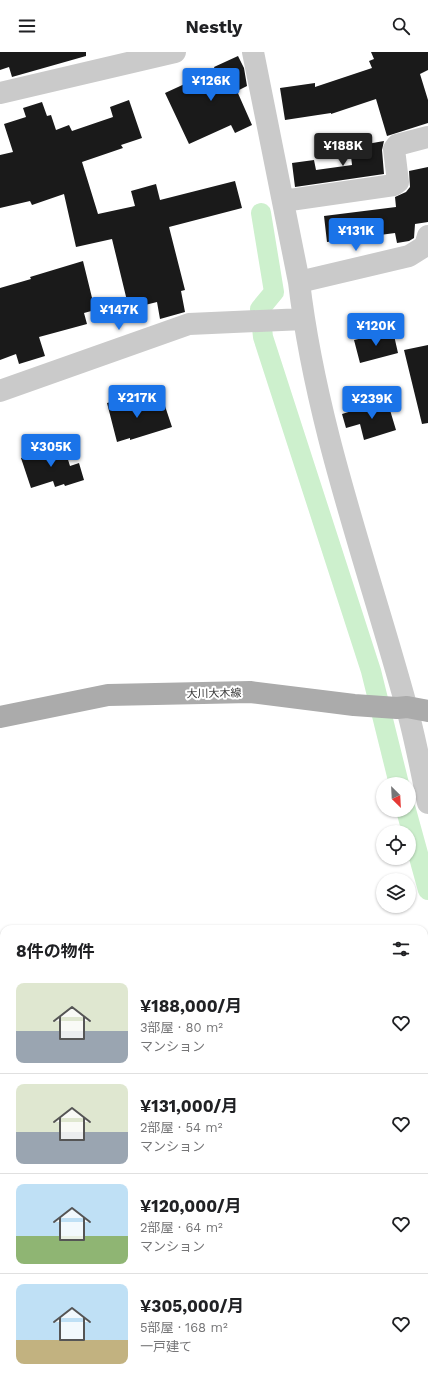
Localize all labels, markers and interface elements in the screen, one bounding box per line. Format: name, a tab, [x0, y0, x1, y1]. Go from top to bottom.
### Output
icon: menu	[16, 15, 38, 37]
icon: search	[390, 15, 412, 37]
text: Nestly	[186, 16, 242, 37]
pin: ¥126K	[183, 68, 239, 102]
text: ¥126K	[191, 73, 231, 88]
pin: ¥188K	[315, 133, 371, 167]
text: ¥188K	[323, 138, 363, 153]
pin: ¥131K	[328, 218, 384, 252]
text: ¥131K	[338, 223, 374, 238]
pin: ¥147K	[91, 297, 147, 331]
text: ¥147K	[100, 302, 138, 317]
pin: ¥120K	[348, 313, 404, 347]
text: ¥120K	[356, 318, 396, 333]
pin: ¥217K	[109, 385, 165, 419]
pin: ¥239K	[344, 386, 400, 420]
text: ¥217K	[118, 390, 156, 405]
text: ¥239K	[351, 391, 393, 406]
pin: ¥305K	[23, 434, 79, 468]
text: ¥305K	[30, 439, 72, 454]
street label: 大川大木線	[186, 687, 242, 700]
north arrow	[376, 777, 416, 817]
map controls	[376, 777, 416, 913]
button: locate	[376, 825, 416, 865]
button: layers	[376, 873, 416, 913]
icon: filters	[390, 938, 412, 960]
text: 8件の物件	[16, 941, 95, 961]
text: ¥188,000/月	[140, 996, 242, 1016]
icon: home	[48, 999, 96, 1047]
icon: heart	[390, 1012, 412, 1034]
text: 3部屋 · 80 m²	[140, 1020, 223, 1035]
text: マンション	[140, 1039, 205, 1054]
text: ¥131,000/月	[140, 1096, 238, 1116]
icon: home	[48, 1100, 96, 1148]
icon: heart	[390, 1113, 412, 1135]
text: 2部屋 · 54 m²	[140, 1120, 222, 1135]
text: マンション	[140, 1139, 205, 1154]
text: ¥120,000/月	[140, 1196, 242, 1216]
icon: home	[48, 1200, 96, 1248]
icon: heart	[390, 1213, 412, 1235]
text: 2部屋 · 64 m²	[140, 1220, 223, 1235]
text: マンション	[140, 1239, 205, 1254]
text: ¥305,000/月	[140, 1296, 244, 1316]
icon: home	[48, 1300, 96, 1348]
icon: heart	[390, 1313, 412, 1335]
text: 5部屋 · 168 m²	[140, 1320, 228, 1335]
text: 一戸建て	[140, 1339, 192, 1354]

